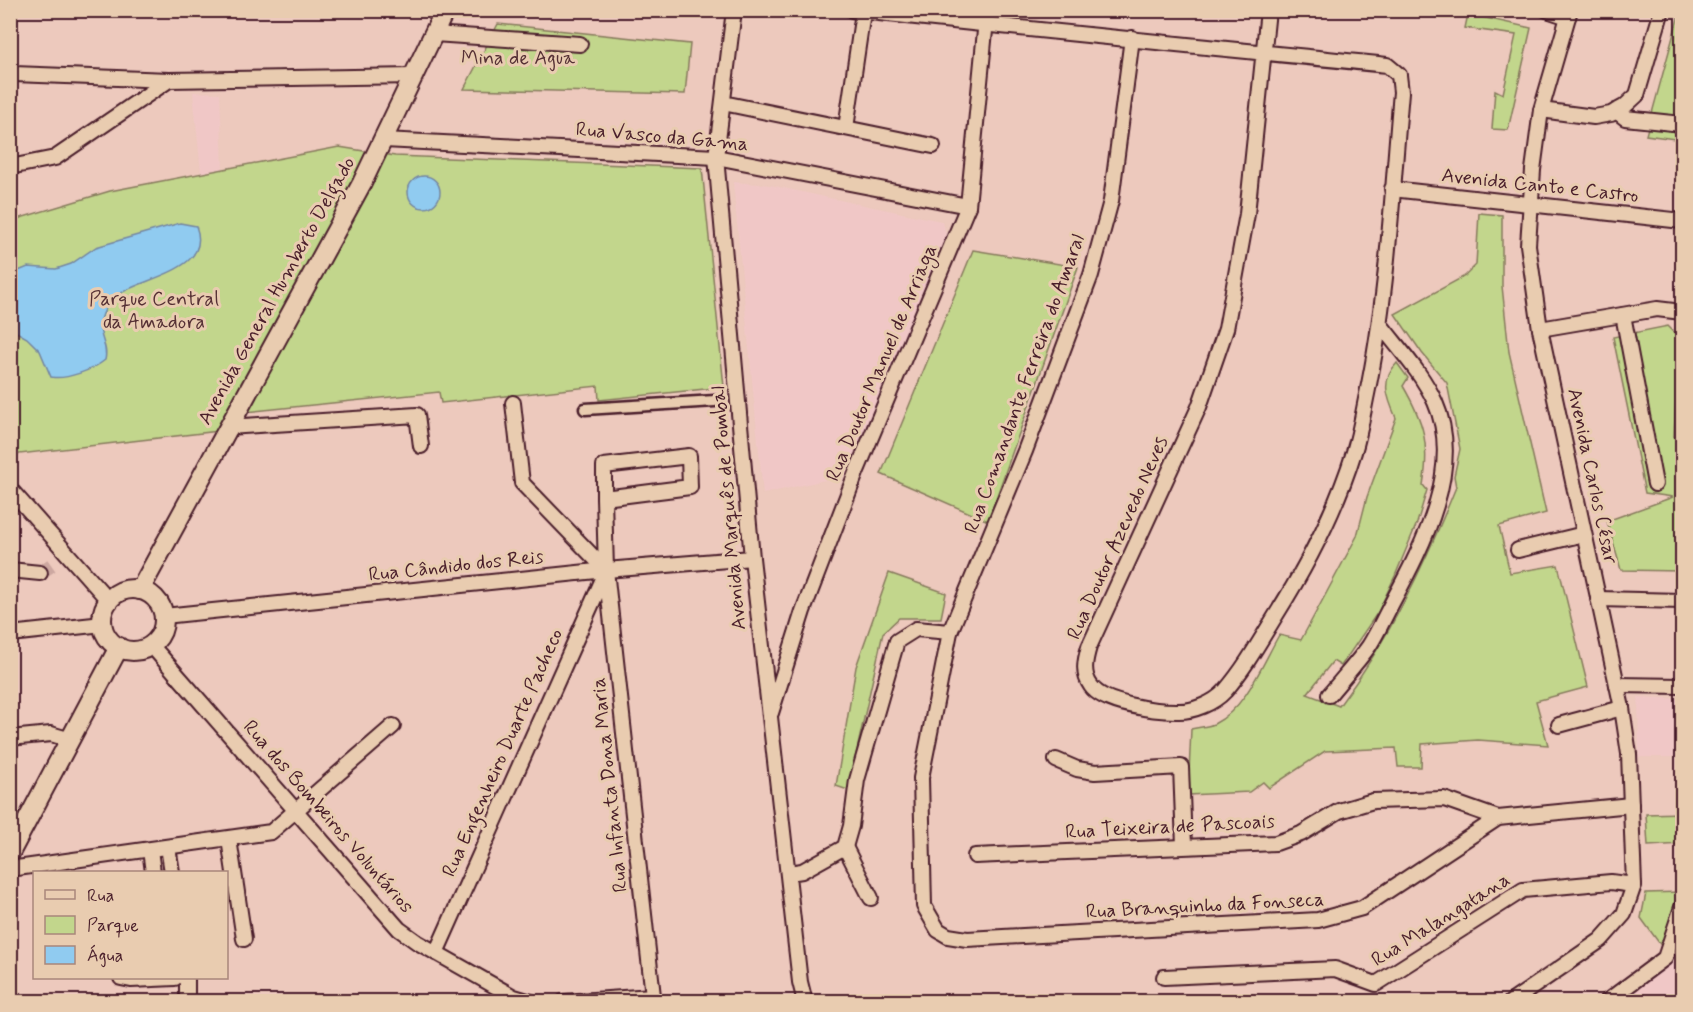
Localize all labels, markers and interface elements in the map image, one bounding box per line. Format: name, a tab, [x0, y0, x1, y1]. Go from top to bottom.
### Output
park label: Mina de Agua	[461, 45, 576, 72]
street label: Rua Vasco da Gama	[575, 116, 749, 158]
street label: Avenida General Humberto Delgado	[192, 152, 364, 431]
street label: Avenida Canto e Castro	[1440, 162, 1640, 210]
street label: Rua Comandante Ferreira do Amaral	[958, 231, 1092, 537]
street label: Rua Doutor Manuel de Arriaga	[820, 240, 945, 486]
park label: Parque Central da Amadora	[89, 286, 219, 336]
street label: Avenida Marquês de Pombal	[705, 385, 753, 631]
street label: Avenida Carlos César	[1560, 386, 1624, 567]
street label: Rua Doutor Azevedo Neves	[1061, 432, 1175, 644]
street label: Rua Cândido dos Reis	[367, 543, 545, 589]
street label: Rua Engenheiro Duarte Pacheco	[436, 625, 572, 882]
street label: Rua Infanta Dona Maria	[585, 676, 635, 894]
street label: Rua dos Bombeiros Voluntários	[236, 715, 420, 919]
street label: Rua Teixeira de Pascoais	[1064, 808, 1276, 846]
street label: Rua Malangatana	[1366, 866, 1516, 974]
legend	[33, 871, 228, 979]
text: Rua	[87, 884, 114, 908]
street label: Rua Branquinho da Fonseca	[1085, 886, 1325, 926]
text: Parque	[87, 914, 139, 938]
text: Água	[87, 944, 123, 968]

